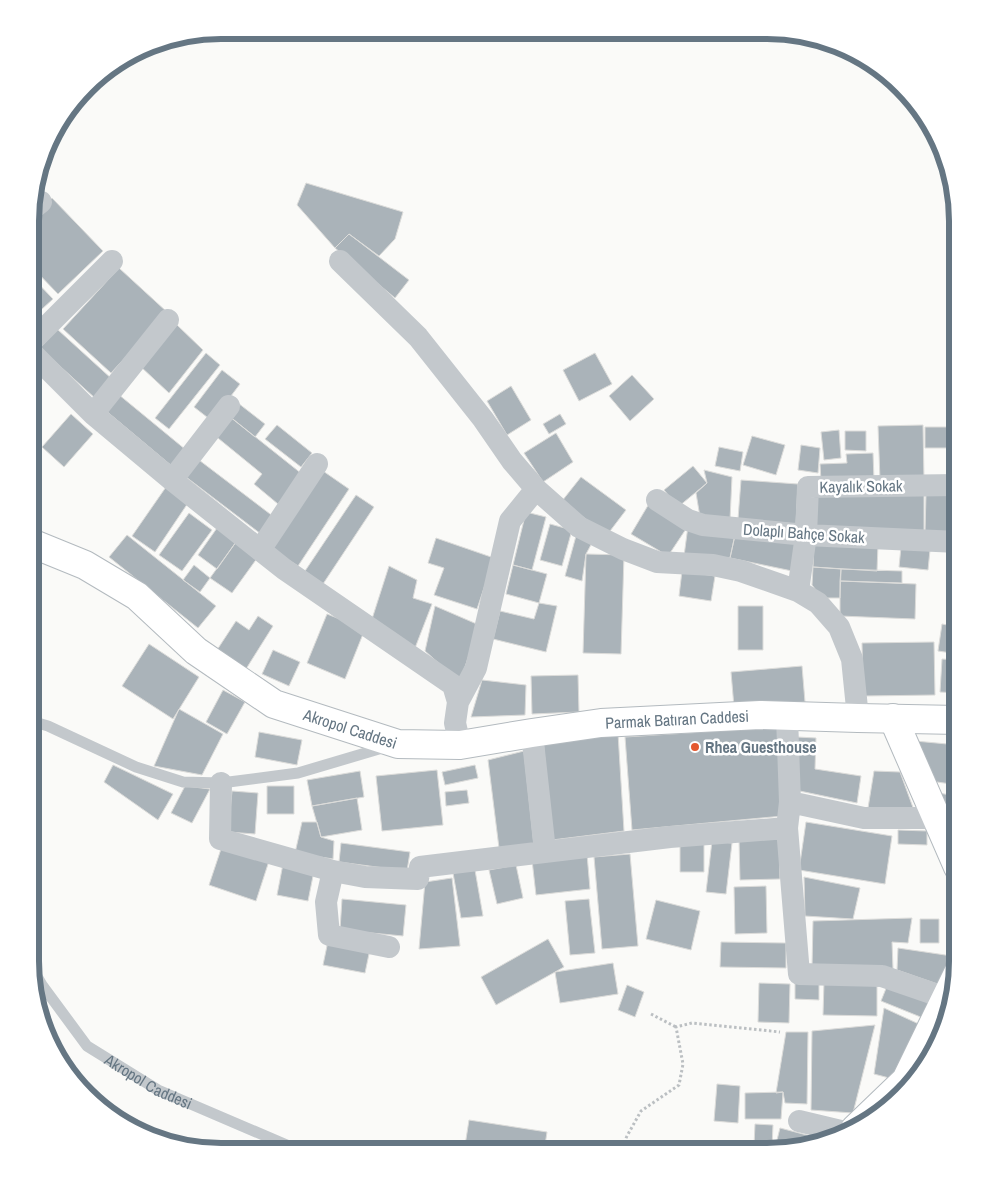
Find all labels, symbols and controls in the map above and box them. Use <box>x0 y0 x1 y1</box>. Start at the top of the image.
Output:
street label: Kayalık Sokak <box>819 474 903 498</box>
street label: Dolaplı Bahçe Sokak <box>742 518 866 548</box>
street label: Akropol Caddesi <box>300 703 400 754</box>
street label: Parmak Batıran Caddesi <box>605 705 749 734</box>
place label: Rhea Guesthouse <box>705 736 817 758</box>
marker: Rhea Guesthouse <box>689 741 701 753</box>
street label: Akropol Caddesi <box>100 1048 196 1114</box>

